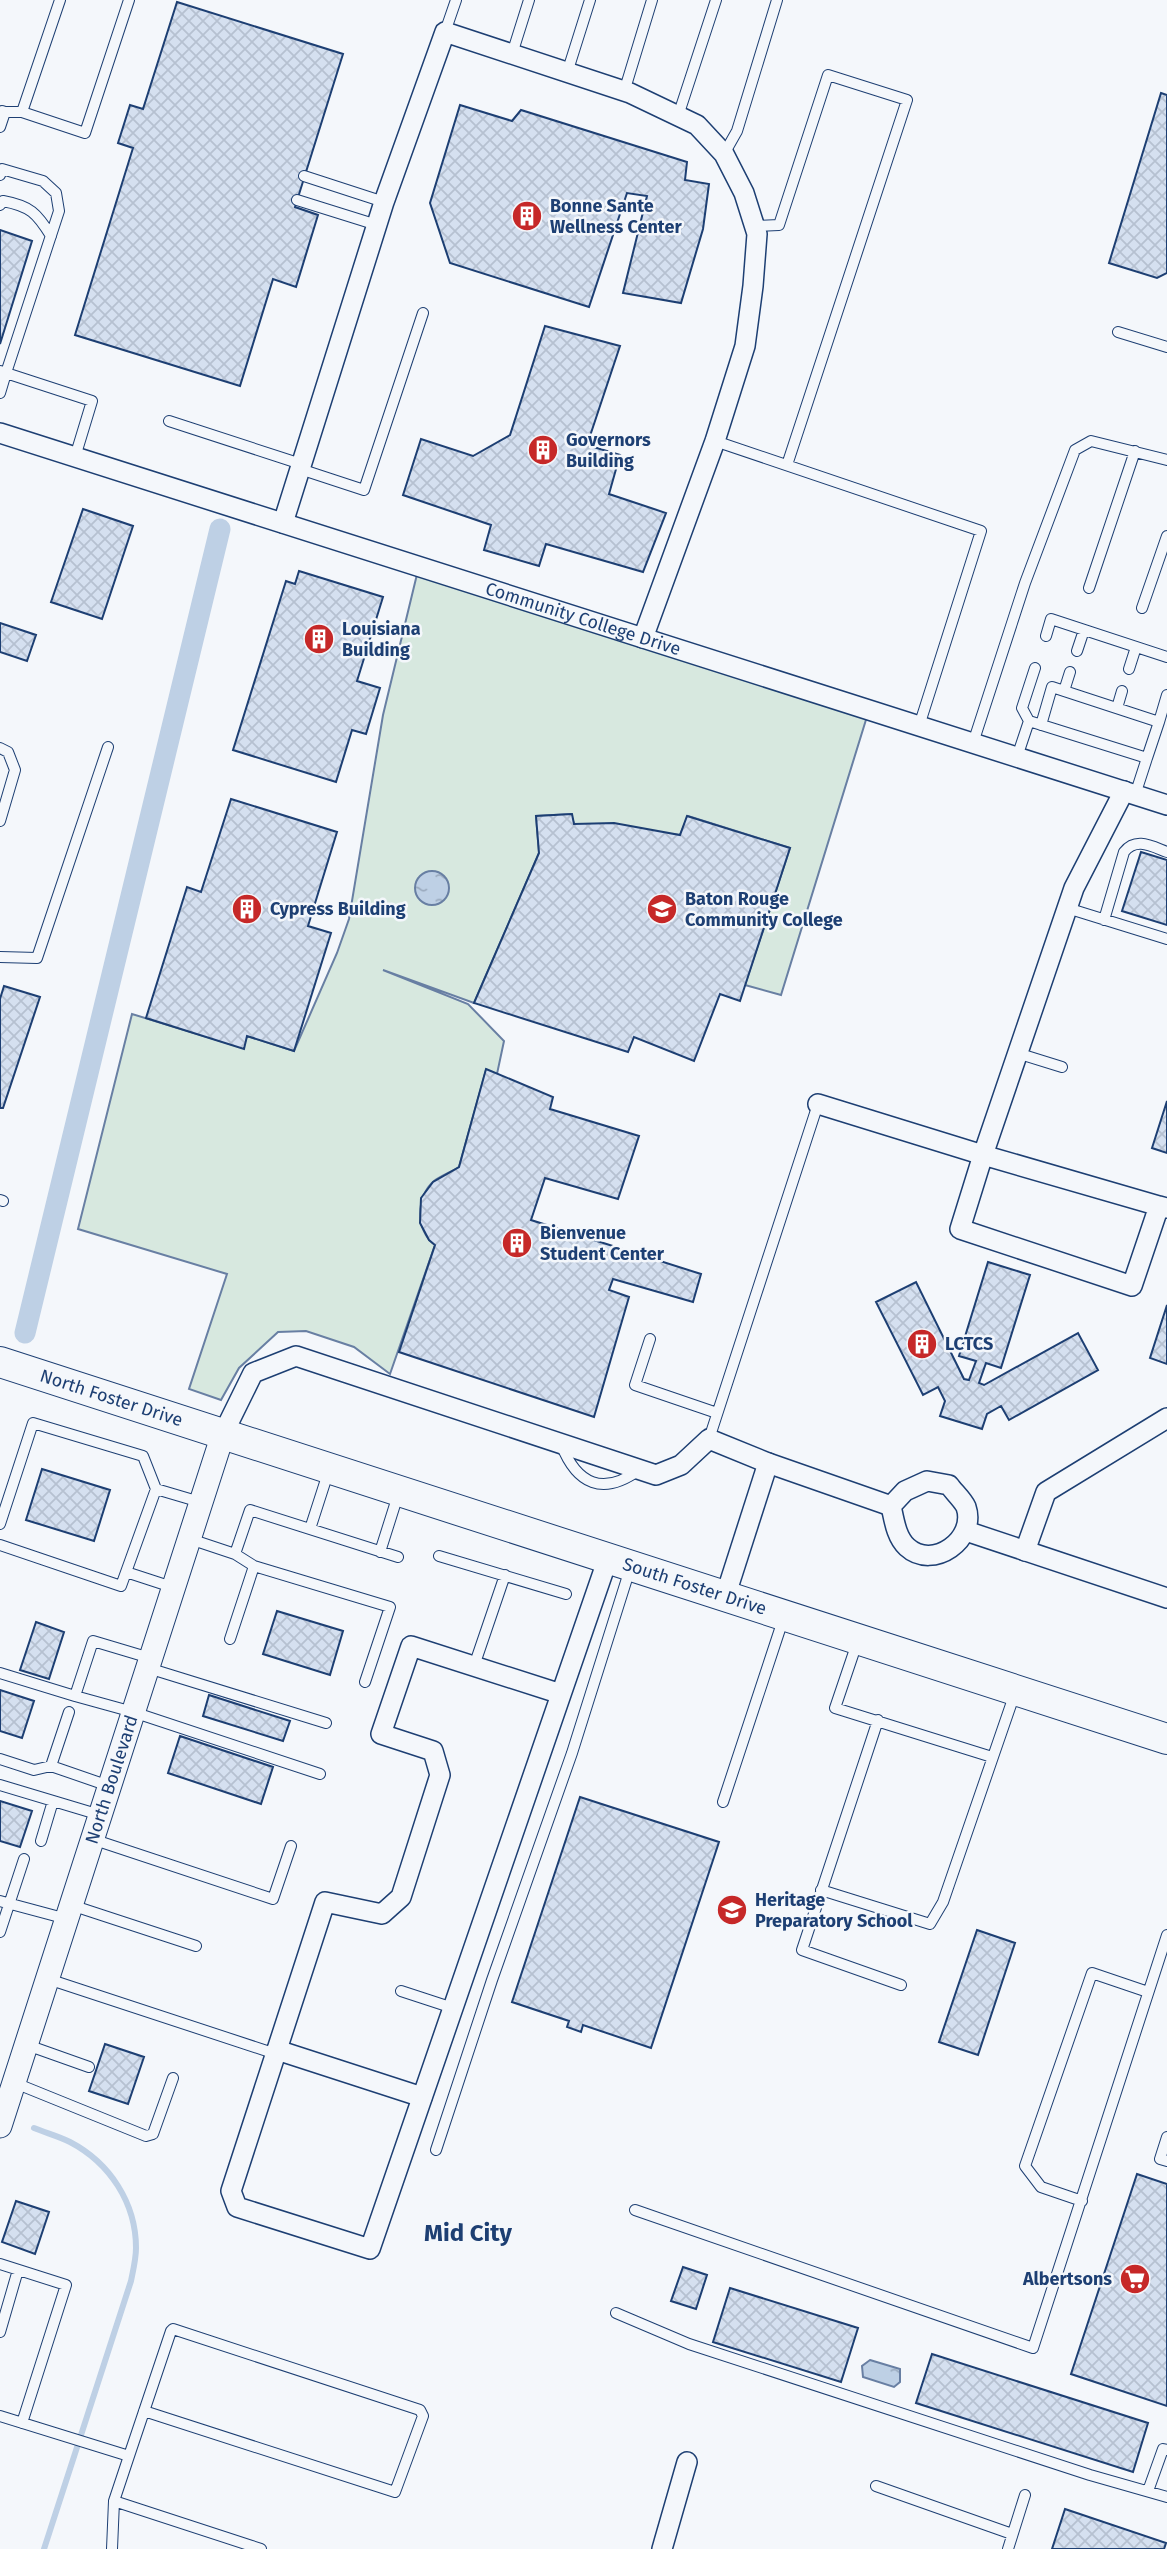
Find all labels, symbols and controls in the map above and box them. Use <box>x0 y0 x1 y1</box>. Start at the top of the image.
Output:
place label: Bonne Sante Wellness Center <box>550 195 682 238</box>
building icon: Bonne Sante Wellness Center <box>510 199 544 233</box>
place label: Governors Building <box>566 429 651 472</box>
building icon: Governors Building <box>526 433 560 467</box>
street label: Community College Drive <box>483 577 683 660</box>
place label: Louisiana Building <box>342 618 421 661</box>
building icon: Louisiana Building <box>302 622 336 656</box>
place label: Baton Rouge Community College <box>685 888 843 931</box>
building icon: Cypress Building <box>230 892 264 926</box>
school or university icon: Baton Rouge Community College <box>645 892 679 926</box>
place label: Cypress Building <box>270 898 406 920</box>
place label: Bienvenue Student Center <box>540 1222 665 1265</box>
building icon: Bienvenue Student Center <box>500 1226 534 1260</box>
building icon: LCTCS <box>905 1327 939 1361</box>
place label: LCTCS <box>945 1333 993 1355</box>
street label: North Foster Drive <box>37 1365 185 1431</box>
street label: South Foster Drive <box>620 1553 769 1620</box>
street label: North Boulevard <box>81 1712 143 1847</box>
place label: Heritage Preparatory School <box>755 1889 913 1932</box>
school or university icon: Heritage Preparatory School <box>715 1893 749 1927</box>
district label: Mid City <box>424 2219 512 2247</box>
supermarket icon: Albertsons <box>1118 2262 1152 2296</box>
place label: Albertsons <box>1022 2268 1112 2290</box>

